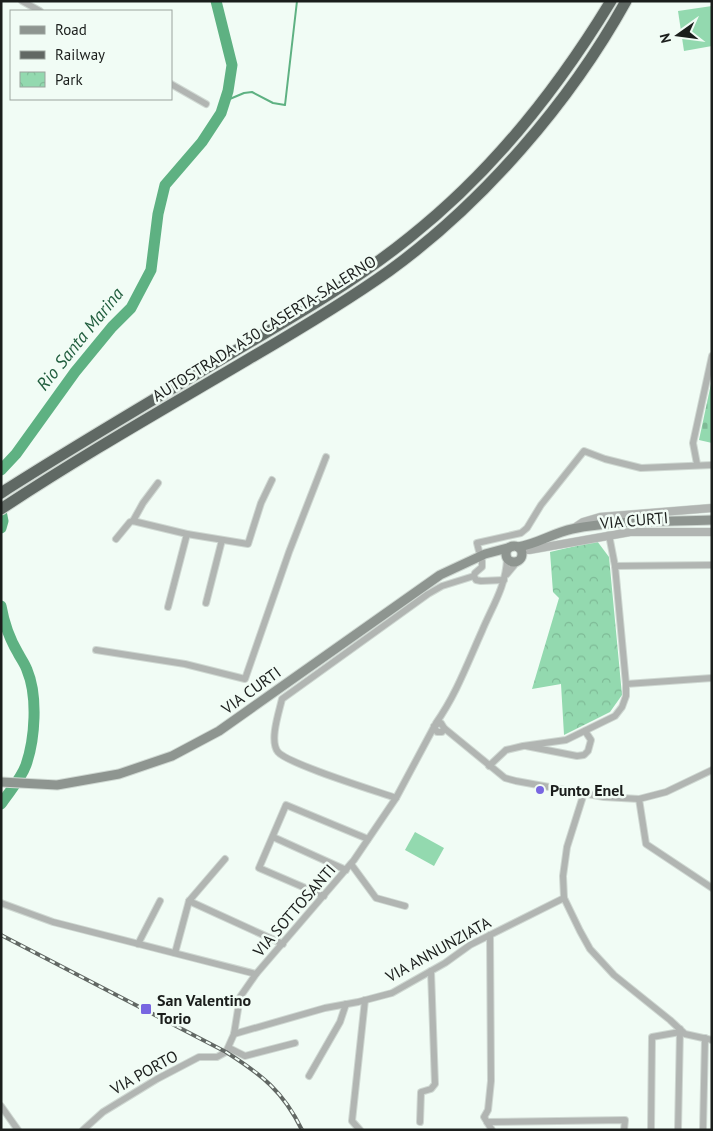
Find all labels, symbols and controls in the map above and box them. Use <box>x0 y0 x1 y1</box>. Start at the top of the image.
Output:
legend <box>10 10 172 100</box>
north arrow <box>653 10 703 60</box>
text: Road <box>55 20 87 39</box>
text: N <box>656 32 675 45</box>
text: Railway <box>55 45 105 64</box>
text: Park <box>55 70 83 89</box>
street label: AUTOSTRADA A30 CASERTA-SALERNO <box>148 251 380 405</box>
water label: Rio Santa Marina <box>31 282 128 395</box>
street label: VIA CURTI <box>598 507 669 533</box>
street label: VIA CURTI <box>217 662 285 719</box>
place label: Punto Enel <box>550 780 624 800</box>
marker: Punto Enel <box>534 784 546 796</box>
street label: VIA SOTTOSANTI <box>248 860 340 961</box>
street label: VIA ANNUNZIATA <box>381 912 495 987</box>
place label: San Valentino Torio <box>157 990 252 1028</box>
marker: San Valentino Torio <box>139 1002 153 1016</box>
street label: VIA PORTO <box>106 1045 181 1099</box>

